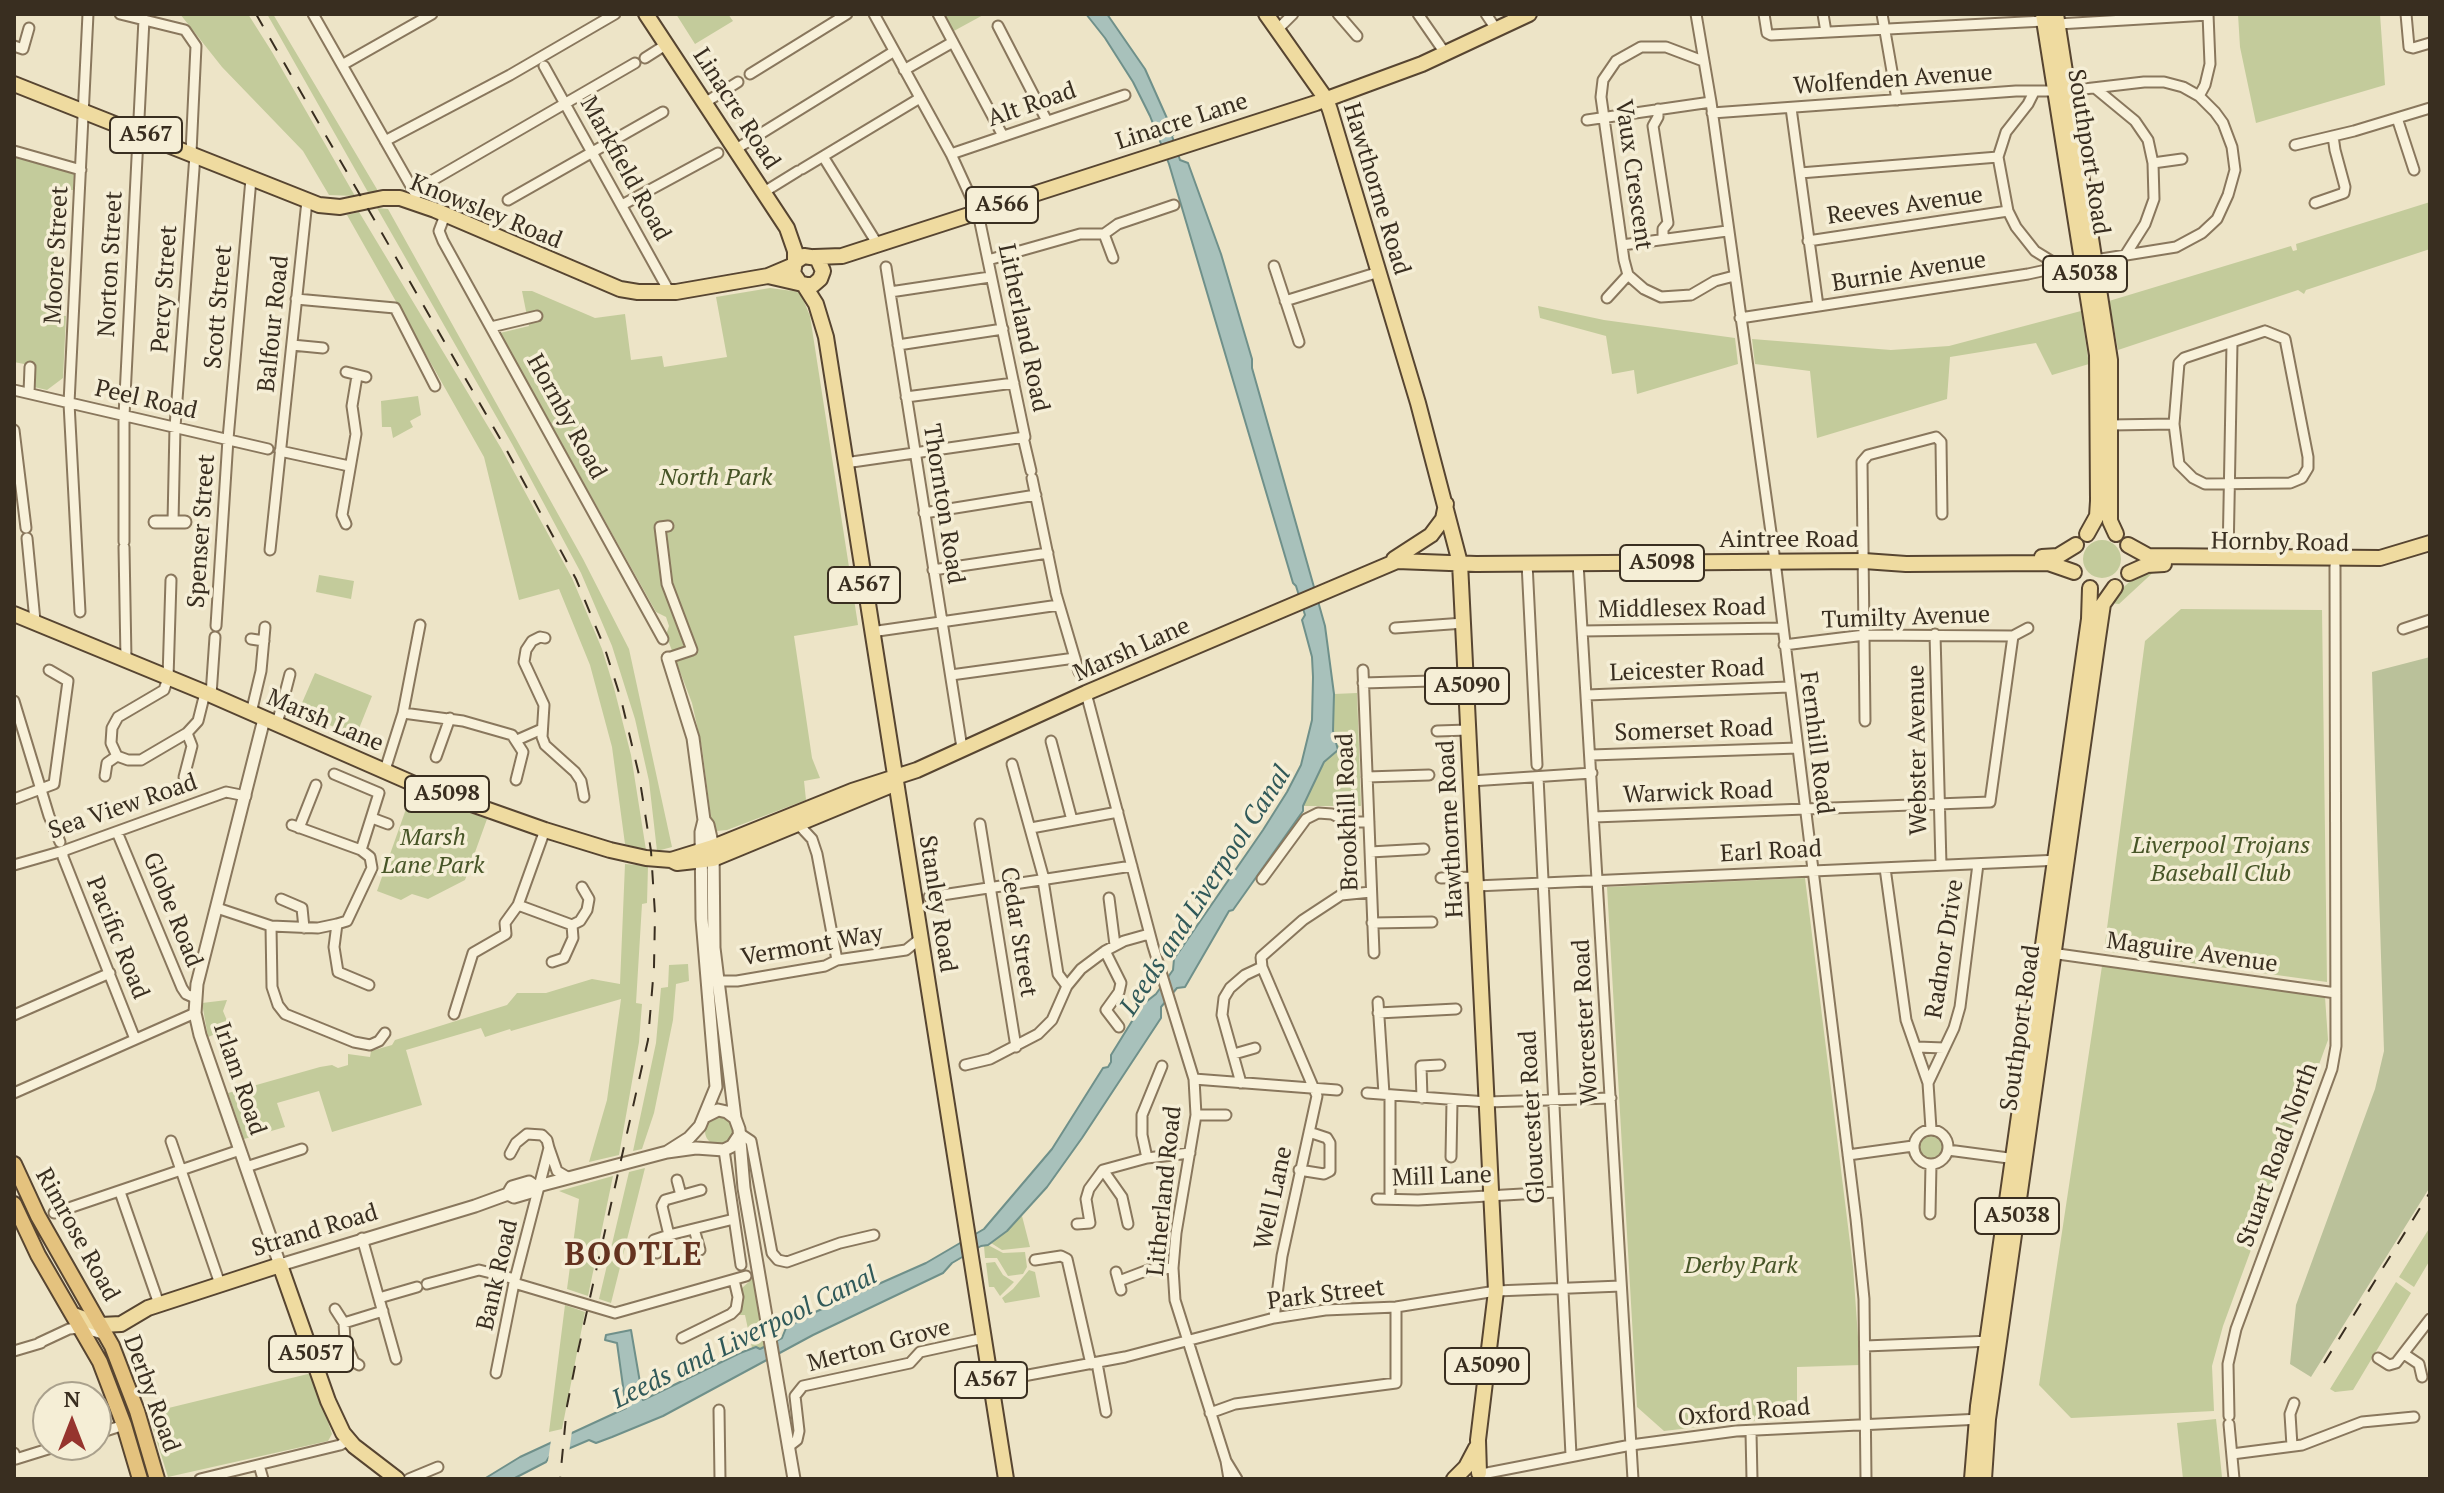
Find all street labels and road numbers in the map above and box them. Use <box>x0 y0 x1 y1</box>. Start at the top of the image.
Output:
street label: Linacre Road <box>686 43 786 175</box>
street label: Wolfenden Avenue <box>1792 59 1994 101</box>
street label: Southport Road <box>2061 67 2115 237</box>
street label: Alt Road <box>984 76 1080 134</box>
street label: Linacre Lane <box>1113 87 1251 157</box>
street label: Markfield Road <box>573 92 677 246</box>
street label: Vaux Crescent <box>1608 98 1658 252</box>
street label: Hawthorne Road <box>1336 100 1416 278</box>
road number: A567 <box>110 117 182 153</box>
street label: Knowsley Road <box>406 168 566 256</box>
street label: Reeves Avenue <box>1825 181 1985 231</box>
street label: Moore Street <box>39 185 75 325</box>
road number: A566 <box>966 187 1038 223</box>
street label: Norton Street <box>93 190 129 338</box>
street label: Percy Street <box>146 224 184 354</box>
street label: Litherland Road <box>991 241 1055 415</box>
street label: Scott Street <box>199 244 239 370</box>
street label: Burnie Avenue <box>1830 246 1988 298</box>
street label: Balfour Road <box>252 254 296 394</box>
road number: A5038 <box>2043 256 2127 292</box>
street label: Hornby Road <box>520 350 612 484</box>
street label: Peel Road <box>92 374 200 426</box>
street label: Thornton Road <box>916 422 970 586</box>
street label: Spenser Street <box>182 453 222 609</box>
street label: Aintree Road <box>1719 526 1859 554</box>
street label: Hornby Road <box>2211 527 2349 559</box>
road number: A5098 <box>1620 545 1704 581</box>
road number: A567 <box>828 567 900 603</box>
street label: Middlesex Road <box>1598 593 1766 625</box>
street label: Tumilty Avenue <box>1821 601 1991 635</box>
street label: Marsh Lane <box>1069 612 1195 688</box>
street label: Leicester Road <box>1609 654 1765 688</box>
street label: Webster Avenue <box>1902 664 1934 836</box>
road number: A5090 <box>1425 668 1509 704</box>
street label: Fernhill Road <box>1793 670 1839 816</box>
street label: Marsh Lane <box>262 684 388 758</box>
street label: Somerset Road <box>1614 714 1774 748</box>
street label: Brookhill Road <box>1331 733 1365 891</box>
street label: Hawthorne Road <box>1432 739 1470 919</box>
street label: Sea View Road <box>45 768 201 846</box>
road number: A5098 <box>405 776 489 812</box>
street label: Warwick Road <box>1622 776 1774 810</box>
street label: Stanley Road <box>912 833 962 975</box>
street label: Earl Road <box>1719 835 1823 869</box>
street label: Globe Road <box>136 848 208 972</box>
street label: Cedar Street <box>993 865 1043 999</box>
street label: Pacific Road <box>79 872 155 1004</box>
street label: Radnor Drive <box>1920 877 1970 1021</box>
street label: Vermont Way <box>739 919 885 973</box>
street label: Maguire Avenue <box>2105 927 2279 979</box>
street label: Worcester Road <box>1567 938 1605 1106</box>
street label: Southport Road <box>1995 943 2047 1113</box>
street label: Irlam Road <box>206 1019 272 1139</box>
street label: Gloucester Road <box>1514 1030 1552 1204</box>
street label: Stuart Road North <box>2231 1059 2325 1251</box>
street label: Litherland Road <box>1142 1104 1188 1278</box>
street label: Well Lane <box>1249 1144 1299 1252</box>
street label: Mill Lane <box>1392 1161 1492 1193</box>
street label: Rimrose Road <box>29 1163 125 1307</box>
street label: Strand Road <box>249 1198 381 1264</box>
road number: A5038 <box>1975 1198 2059 1234</box>
street label: Bank Road <box>471 1217 525 1333</box>
street label: Park Street <box>1266 1274 1386 1316</box>
street label: Merton Grove <box>804 1313 954 1379</box>
street label: Derby Road <box>117 1332 185 1456</box>
road number: A5057 <box>269 1336 353 1372</box>
road number: A5090 <box>1445 1348 1529 1384</box>
road number: A567 <box>955 1362 1027 1398</box>
street label: Oxford Road <box>1677 1393 1811 1433</box>

